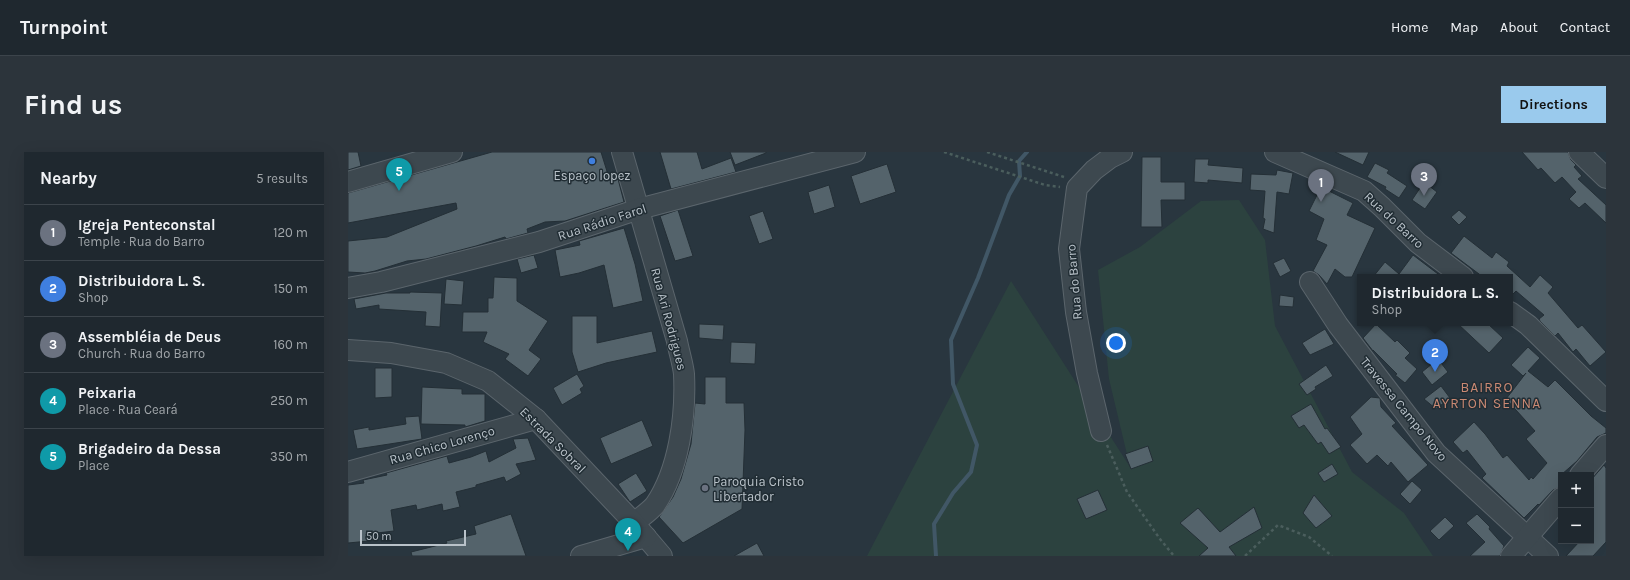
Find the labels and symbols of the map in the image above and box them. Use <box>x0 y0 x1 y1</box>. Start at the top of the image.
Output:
marker: Espaço lopez <box>587 156 597 166</box>
pin: 5 <box>386 158 412 191</box>
pin: 3 <box>1411 163 1437 196</box>
place label: Espaço lopez <box>554 168 630 183</box>
pin: 1 <box>1308 169 1334 202</box>
street label: Rua do Barro <box>1361 189 1427 251</box>
street label: Rua Rádio Farol <box>556 201 648 243</box>
street label: Rua do Barro <box>1063 244 1085 320</box>
street label: Rua Ari Rodrigues <box>648 266 690 372</box>
your location <box>1106 333 1126 353</box>
pin: 2 <box>1422 339 1448 372</box>
street label: Travessa Campo Novo <box>1358 354 1450 464</box>
district label: BAIRRO AYRTON SENNA <box>1433 379 1541 412</box>
street label: Estrada Sobral <box>517 404 589 476</box>
street label: Rua Chico Lorenço <box>388 423 496 467</box>
place label: Paroquia Cristo Libertador <box>713 474 804 504</box>
marker: Paroquia Cristo Libertador <box>700 483 710 493</box>
pin: 4 <box>615 518 641 551</box>
scale bar <box>360 528 466 547</box>

